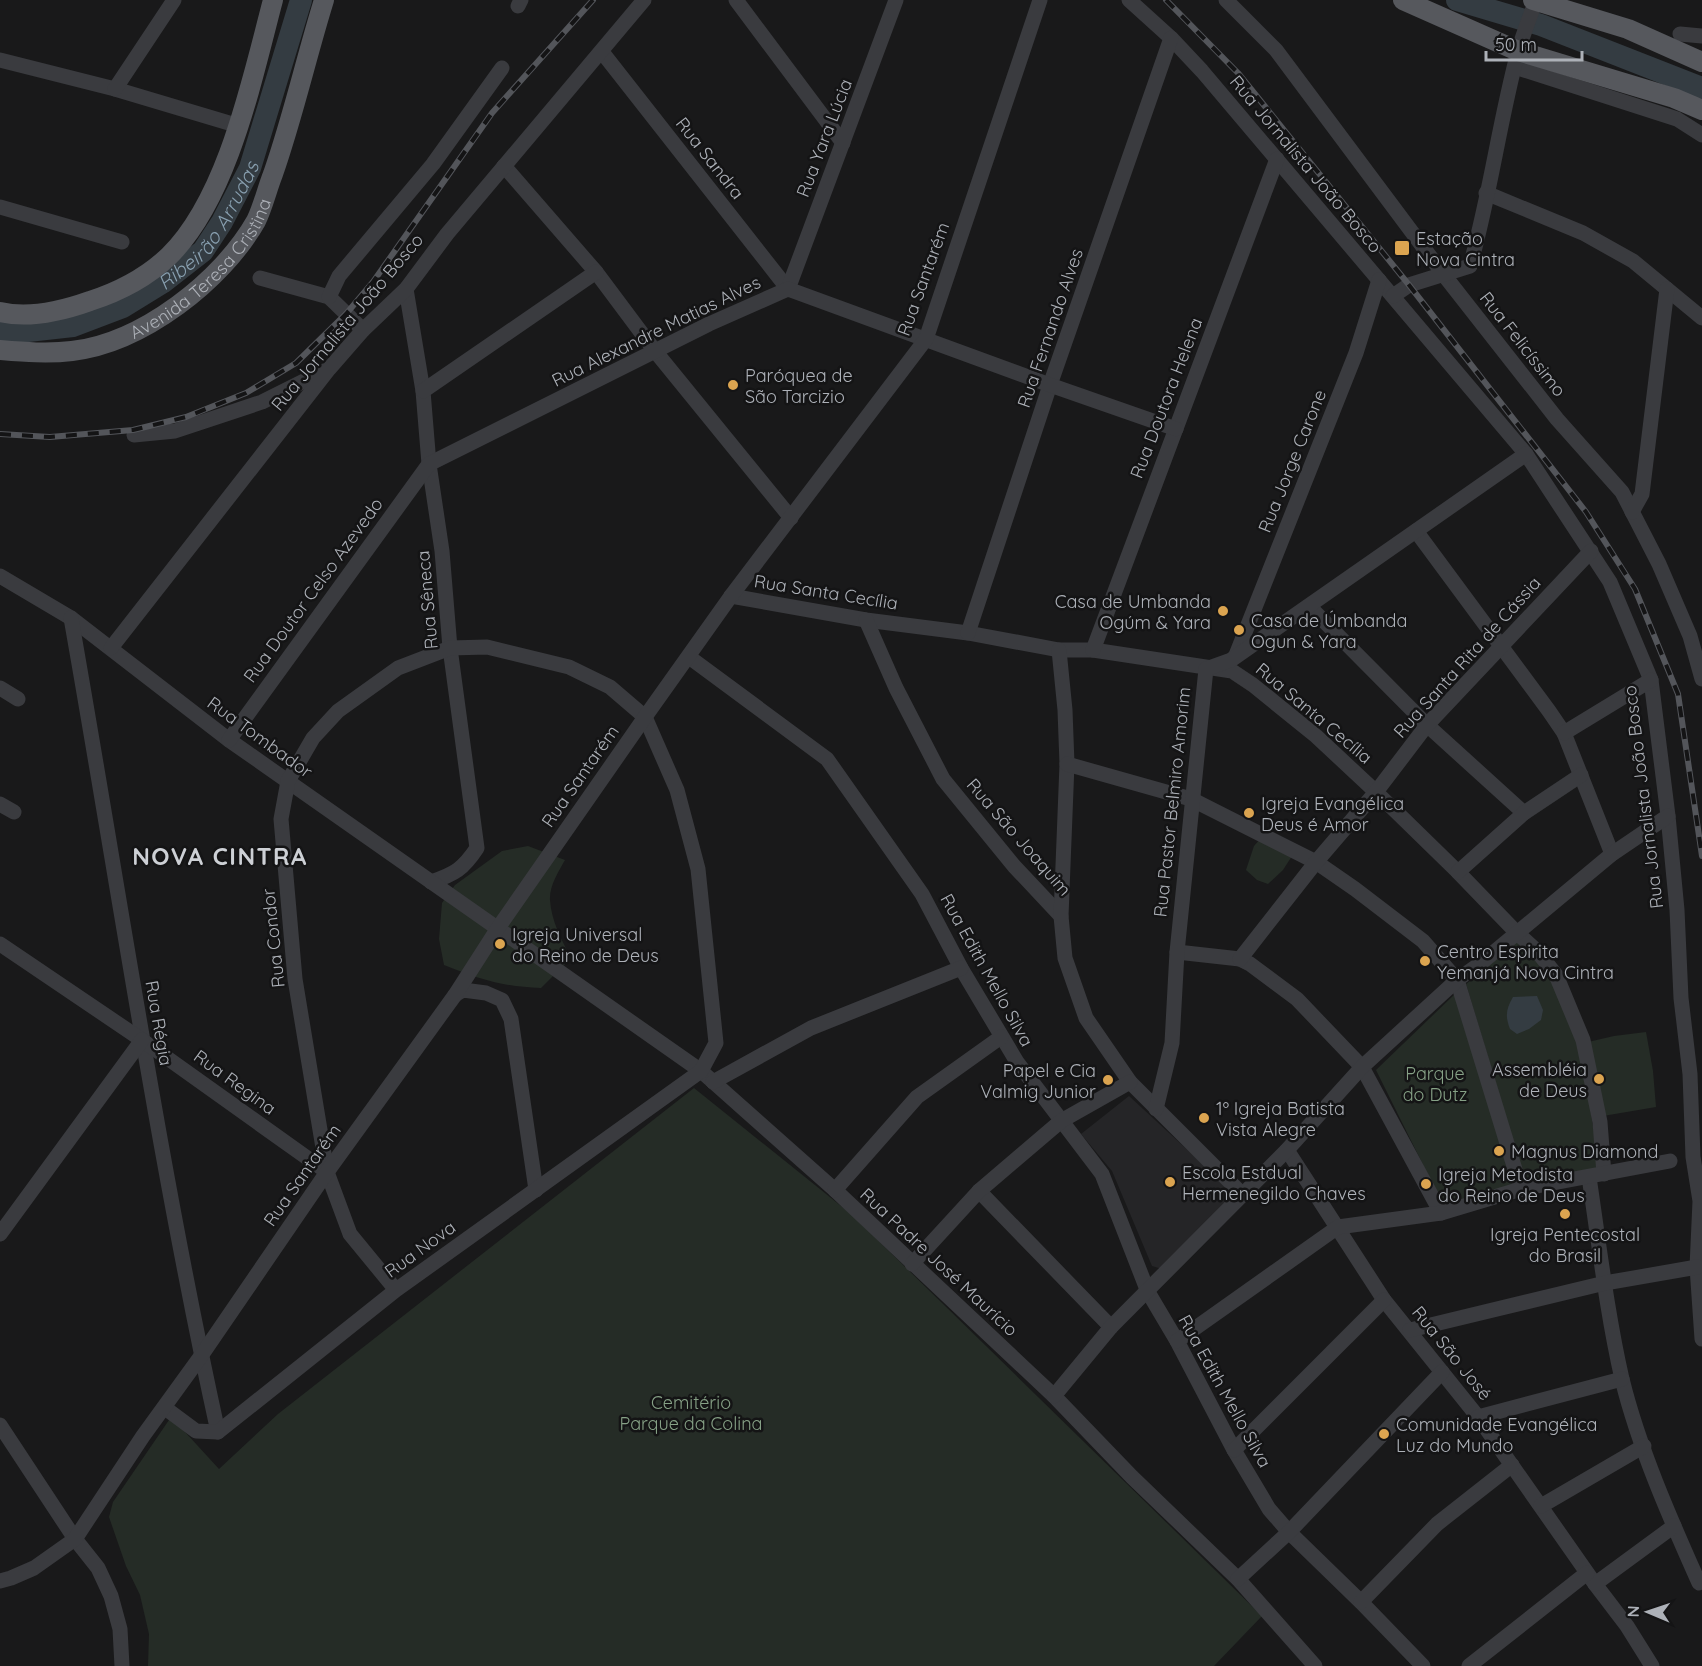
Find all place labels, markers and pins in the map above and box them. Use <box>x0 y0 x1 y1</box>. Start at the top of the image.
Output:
place label: Estação Nova Cintra <box>1416 227 1515 271</box>
marker: Estação Nova Cintra <box>1393 239 1411 257</box>
place label: Paróquea de São Tarcizio <box>745 364 853 408</box>
marker: Paróquea de São Tarcizio <box>726 378 740 392</box>
place label: Casa de Umbanda Ogúm & Yara <box>1055 590 1211 634</box>
marker: Casa de Umbanda Ogúm & Yara <box>1216 604 1230 618</box>
place label: Casa de Úmbanda Ogun & Yara <box>1251 609 1407 653</box>
marker: Casa de Úmbanda Ogun & Yara <box>1232 623 1246 637</box>
place label: Igreja Evangélica Deus é Amor <box>1261 792 1404 836</box>
marker: Igreja Evangélica Deus é Amor <box>1242 806 1256 820</box>
place label: Igreja Universal do Reino de Deus <box>512 923 659 967</box>
marker: Igreja Universal do Reino de Deus <box>493 937 507 951</box>
place label: Centro Espirita Yemanjá Nova Cintra <box>1437 940 1614 984</box>
marker: Centro Espirita Yemanjá Nova Cintra <box>1418 954 1432 968</box>
place label: Assembléia de Deus <box>1492 1058 1587 1102</box>
place label: Papel e Cia Valmig Junior <box>980 1059 1096 1103</box>
marker: Assembléia de Deus <box>1592 1072 1606 1086</box>
marker: Papel e Cia Valmig Junior <box>1101 1073 1115 1087</box>
place label: 1º Igreja Batista Vista Alegre <box>1216 1097 1345 1141</box>
marker: 1º Igreja Batista Vista Alegre <box>1197 1111 1211 1125</box>
place label: Magnus Diamond <box>1511 1140 1658 1163</box>
marker: Magnus Diamond <box>1492 1144 1506 1158</box>
place label: Escola Estdual Hermenegildo Chaves <box>1182 1161 1366 1205</box>
place label: Igreja Metodista do Reino de Deus <box>1438 1163 1585 1207</box>
marker: Escola Estdual Hermenegildo Chaves <box>1163 1175 1177 1189</box>
marker: Igreja Metodista do Reino de Deus <box>1419 1177 1433 1191</box>
marker: Igreja Pentecostal do Brasil <box>1558 1207 1572 1221</box>
place label: Igreja Pentecostal do Brasil <box>1490 1223 1640 1267</box>
place label: Comunidade Evangélica Luz do Mundo <box>1396 1413 1597 1457</box>
marker: Comunidade Evangélica Luz do Mundo <box>1377 1427 1391 1441</box>

